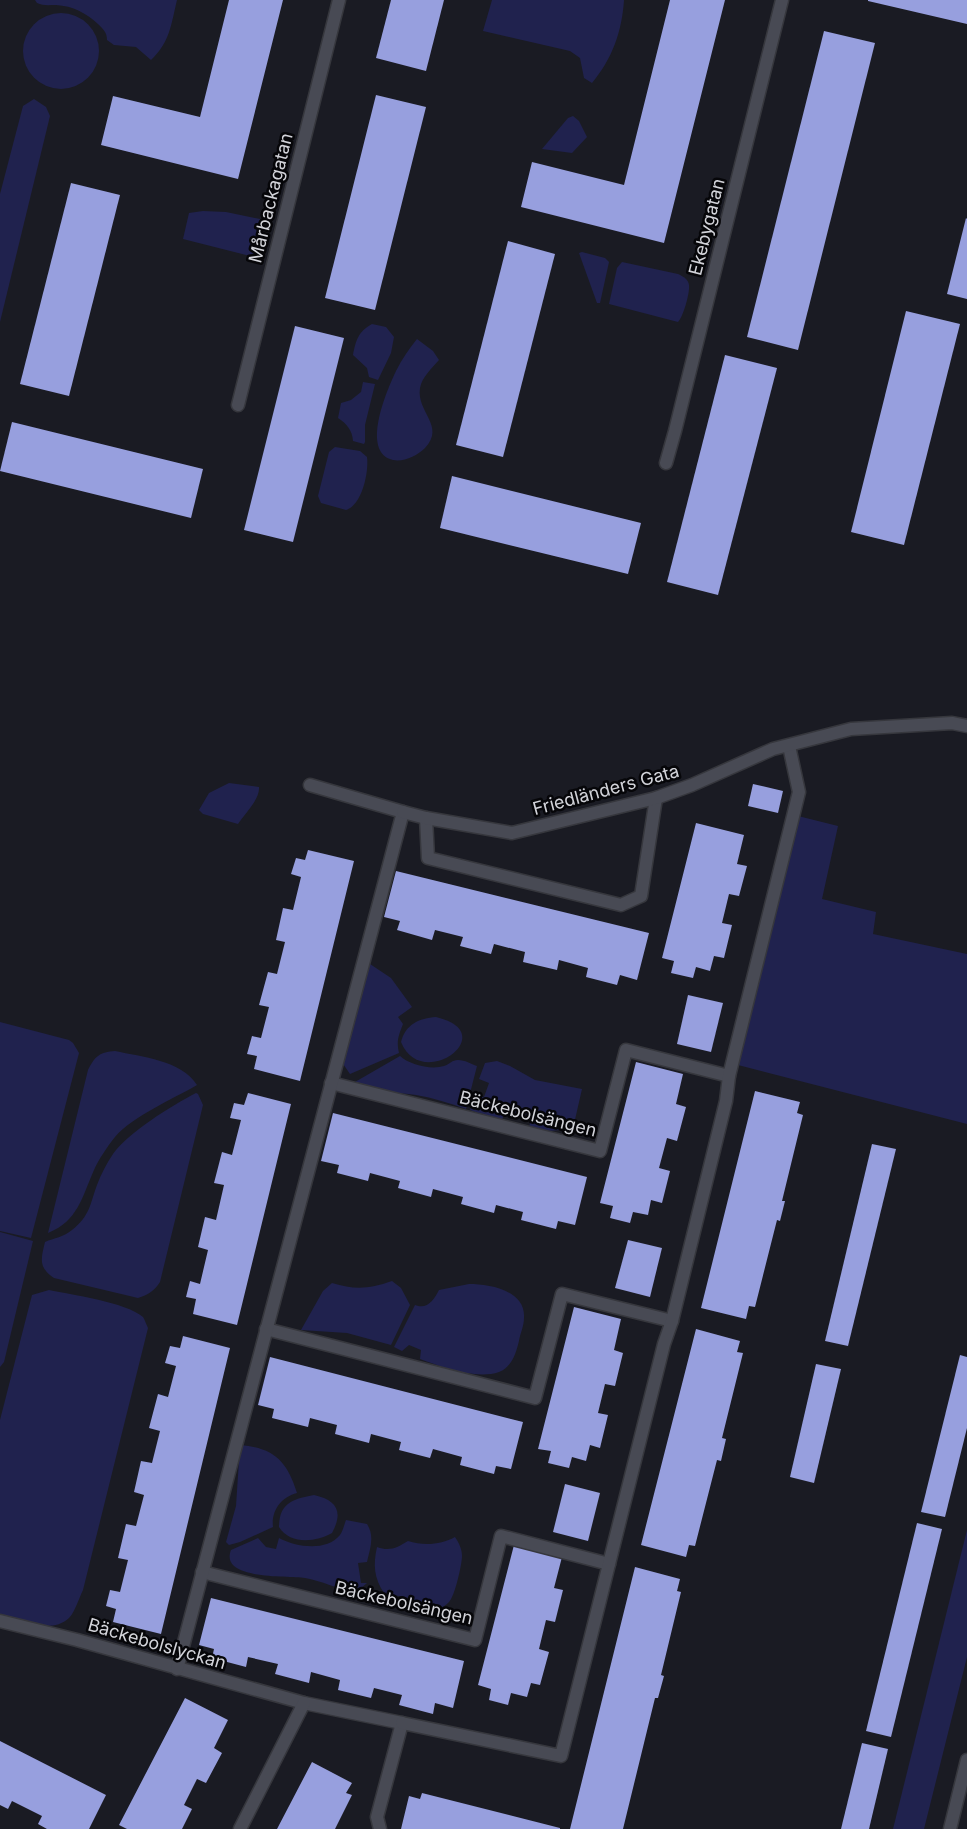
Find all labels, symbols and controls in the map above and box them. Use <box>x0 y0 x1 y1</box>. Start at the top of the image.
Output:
street label: Mårbackagatan <box>244 131 297 265</box>
street label: Ekebygatan <box>684 176 729 277</box>
street label: Friedländers Gata <box>530 760 681 819</box>
street label: Bäckebolsängen <box>457 1086 599 1141</box>
street label: Bäckebolsängen <box>333 1576 475 1629</box>
street label: Bäckebolslyckan <box>86 1614 229 1673</box>

